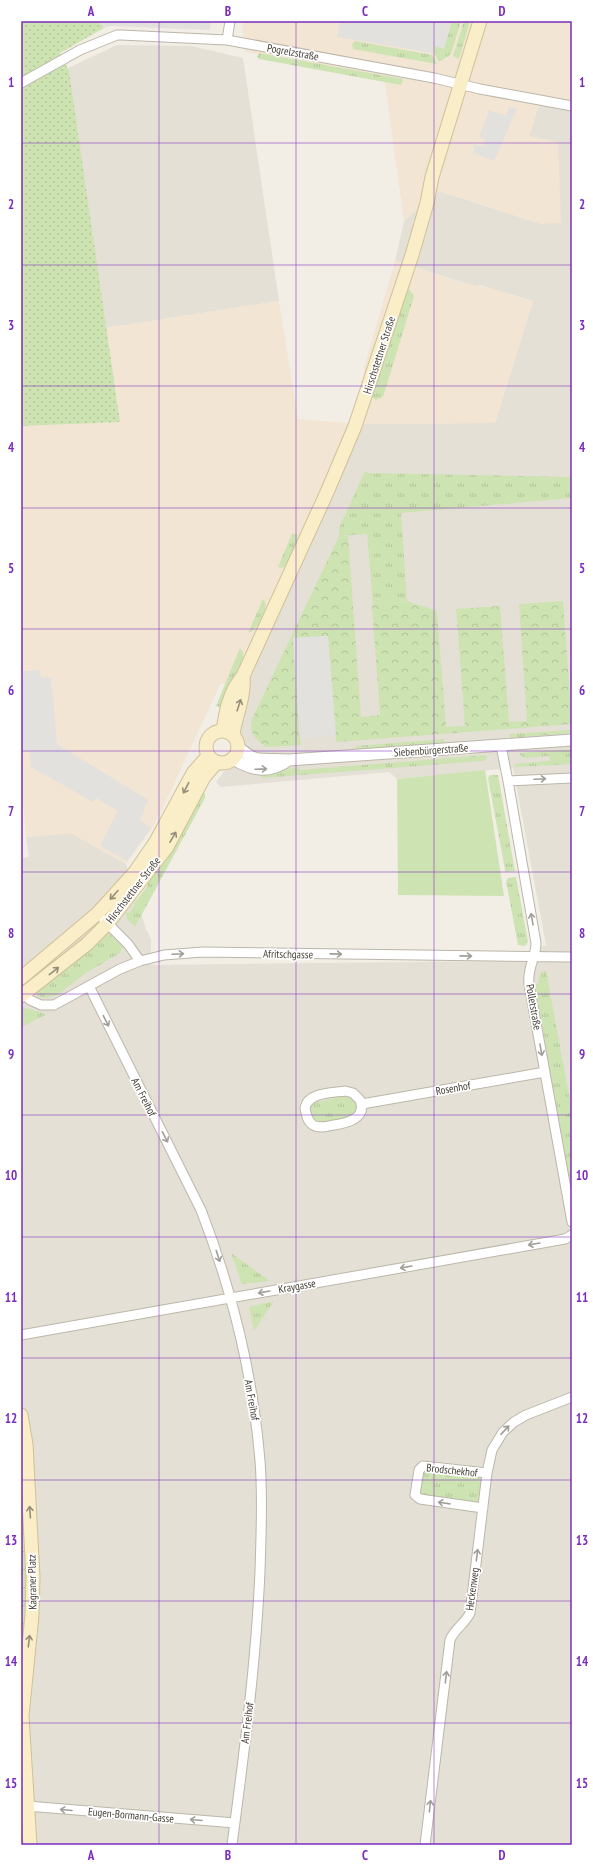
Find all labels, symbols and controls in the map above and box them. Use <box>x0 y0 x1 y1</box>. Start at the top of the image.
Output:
text: A <box>87 3 95 20</box>
text: B <box>225 3 231 20</box>
text: C <box>362 3 368 20</box>
text: D <box>499 3 506 20</box>
street label: Pogrelzstraße <box>266 41 320 64</box>
text: 1 <box>8 74 14 91</box>
text: 1 <box>579 74 585 91</box>
text: 2 <box>8 196 14 213</box>
text: 2 <box>579 196 585 213</box>
street label: Hirschstettner Straße <box>360 314 398 396</box>
text: 3 <box>8 317 14 334</box>
text: 3 <box>579 317 585 334</box>
text: 4 <box>8 439 15 456</box>
text: 4 <box>579 439 586 456</box>
text: 5 <box>8 560 14 577</box>
text: 5 <box>579 560 585 577</box>
text: 6 <box>8 682 14 699</box>
text: 6 <box>579 682 585 699</box>
one-way arrow <box>236 699 243 712</box>
street label: Siebenbürgerstraße <box>393 740 469 760</box>
one-way arrow <box>254 765 267 772</box>
one-way arrow <box>533 776 546 783</box>
one-way arrow <box>181 781 189 793</box>
text: 7 <box>8 803 14 820</box>
text: 7 <box>579 803 585 820</box>
one-way arrow <box>169 831 177 843</box>
street label: Hirschstettner Straße <box>103 853 164 926</box>
one-way arrow <box>109 890 118 900</box>
one-way arrow <box>527 913 535 926</box>
text: 8 <box>8 925 14 942</box>
text: 8 <box>579 925 585 942</box>
street label: Afritschgasse <box>263 947 314 961</box>
one-way arrow <box>171 950 184 957</box>
one-way arrow <box>329 950 342 958</box>
one-way arrow <box>459 952 472 960</box>
one-way arrow <box>49 967 60 975</box>
street label: Polletstraße <box>523 983 545 1031</box>
one-way arrow <box>103 1015 110 1027</box>
one-way arrow <box>537 1043 545 1056</box>
text: 9 <box>8 1046 14 1063</box>
text: 9 <box>579 1046 585 1063</box>
street label: Am Freihof <box>128 1075 160 1120</box>
street label: Rosenhof <box>435 1078 473 1098</box>
one-way arrow <box>162 1131 169 1143</box>
text: 10 <box>5 1167 17 1184</box>
text: 10 <box>576 1167 588 1184</box>
one-way arrow <box>528 1241 541 1249</box>
one-way arrow <box>215 1249 222 1262</box>
one-way arrow <box>400 1263 413 1271</box>
street label: Kraygasse <box>277 1276 317 1296</box>
one-way arrow <box>258 1288 271 1296</box>
text: 11 <box>5 1289 17 1306</box>
text: 11 <box>576 1289 588 1306</box>
street label: Am Freihof <box>242 1378 263 1423</box>
text: 12 <box>5 1410 17 1427</box>
text: 12 <box>576 1410 588 1427</box>
one-way arrow <box>501 1425 510 1435</box>
street label: Brodschekhof <box>426 1460 479 1480</box>
one-way arrow <box>438 1499 451 1506</box>
one-way arrow <box>26 1506 33 1519</box>
text: 13 <box>5 1532 17 1549</box>
text: 13 <box>576 1532 588 1549</box>
one-way arrow <box>473 1549 481 1562</box>
street label: Kagraner Platz <box>25 1554 39 1610</box>
street label: Heckenweg <box>462 1566 482 1611</box>
one-way arrow <box>25 1635 33 1648</box>
text: 14 <box>5 1653 18 1670</box>
text: 14 <box>576 1653 589 1670</box>
one-way arrow <box>442 1671 450 1684</box>
street label: Am Freihof <box>238 1700 257 1744</box>
text: 15 <box>5 1775 17 1792</box>
text: 15 <box>576 1775 588 1792</box>
one-way arrow <box>426 1800 434 1813</box>
street label: Eugen-Bormann-Gasse <box>88 1804 175 1826</box>
one-way arrow <box>60 1806 73 1813</box>
one-way arrow <box>190 1816 203 1824</box>
text: A <box>87 1847 95 1864</box>
text: B <box>225 1847 231 1864</box>
text: C <box>362 1847 368 1864</box>
text: D <box>499 1847 506 1864</box>

